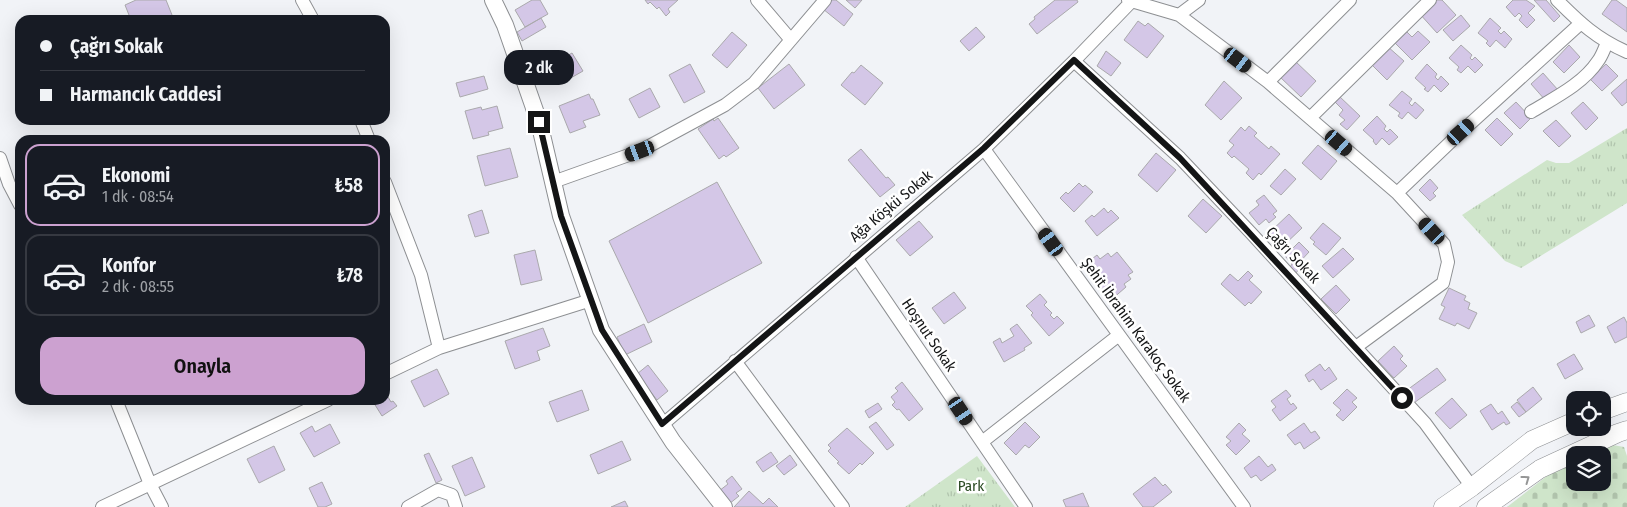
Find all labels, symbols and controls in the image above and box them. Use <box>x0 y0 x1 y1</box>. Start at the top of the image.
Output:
text: Çağrı Sokak <box>70 35 163 58</box>
car <box>1221 45 1254 75</box>
callout: 2 dk <box>504 49 574 84</box>
text: 2 dk <box>525 58 553 77</box>
text: Harmancık Caddesi <box>70 83 221 106</box>
route end <box>528 111 550 133</box>
car <box>1444 116 1477 148</box>
car <box>1322 127 1355 159</box>
car <box>623 139 656 163</box>
icon: car <box>42 163 87 208</box>
text: Ekonomi <box>102 164 170 187</box>
street label: Ağa Köşkü Sokak <box>846 166 936 246</box>
text: ₺58 <box>334 174 363 197</box>
text: 1 dk · 08:54 <box>102 187 174 206</box>
car <box>1416 215 1447 247</box>
street label: Çağrı Sokak <box>1262 223 1324 287</box>
car <box>1036 225 1065 259</box>
icon: car <box>42 253 87 298</box>
text: Konfor <box>102 254 156 277</box>
street label: Şehit İbrahim Karakoç Sokak <box>1078 254 1194 406</box>
text: ₺78 <box>337 264 363 287</box>
text: 2 dk · 08:55 <box>102 277 174 296</box>
street label: Hoşnut Sokak <box>898 295 960 375</box>
button: Onayla <box>40 337 365 395</box>
route start <box>1391 387 1413 409</box>
map controls <box>1566 391 1611 491</box>
button: locate <box>1566 391 1611 436</box>
car <box>946 394 975 428</box>
button: layers <box>1566 446 1611 491</box>
one-way arrow <box>1520 476 1530 485</box>
park label: Park <box>958 477 984 495</box>

